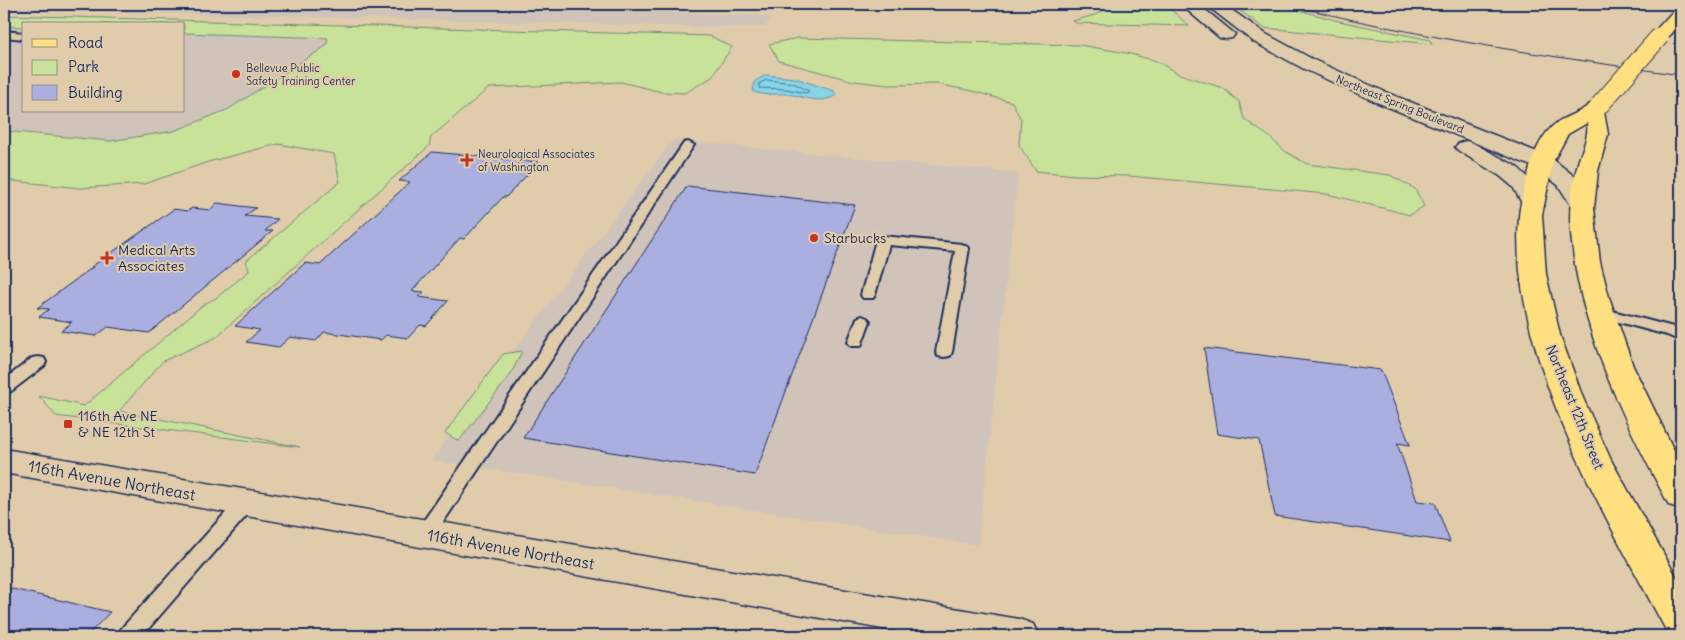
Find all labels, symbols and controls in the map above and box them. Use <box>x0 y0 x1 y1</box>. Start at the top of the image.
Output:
legend <box>22 22 185 112</box>
text: Road <box>68 33 103 52</box>
text: Park <box>68 57 99 76</box>
place label: Bellevue Public Safety Training Center <box>246 61 356 88</box>
marker: Bellevue Public Safety Training Center <box>230 68 242 80</box>
street label: Northeast Spring Boulevard <box>1334 72 1467 136</box>
text: Building <box>68 83 123 102</box>
place label: Neurological Associates of Washington <box>478 147 595 174</box>
marker: Neurological Associates of Washington <box>460 153 474 167</box>
place label: Starbucks <box>824 229 886 247</box>
marker: Starbucks <box>808 232 820 244</box>
place label: Medical Arts Associates <box>118 241 195 275</box>
marker: Medical Arts Associates <box>100 251 114 265</box>
street label: Northeast 12th Street <box>1542 342 1608 472</box>
place label: 116th Ave NE & NE 12th St <box>78 407 158 441</box>
marker: 116th Ave NE & NE 12th St <box>62 418 74 430</box>
street label: 116th Avenue Northeast <box>27 455 198 505</box>
street label: 116th Avenue Northeast <box>426 524 597 574</box>

